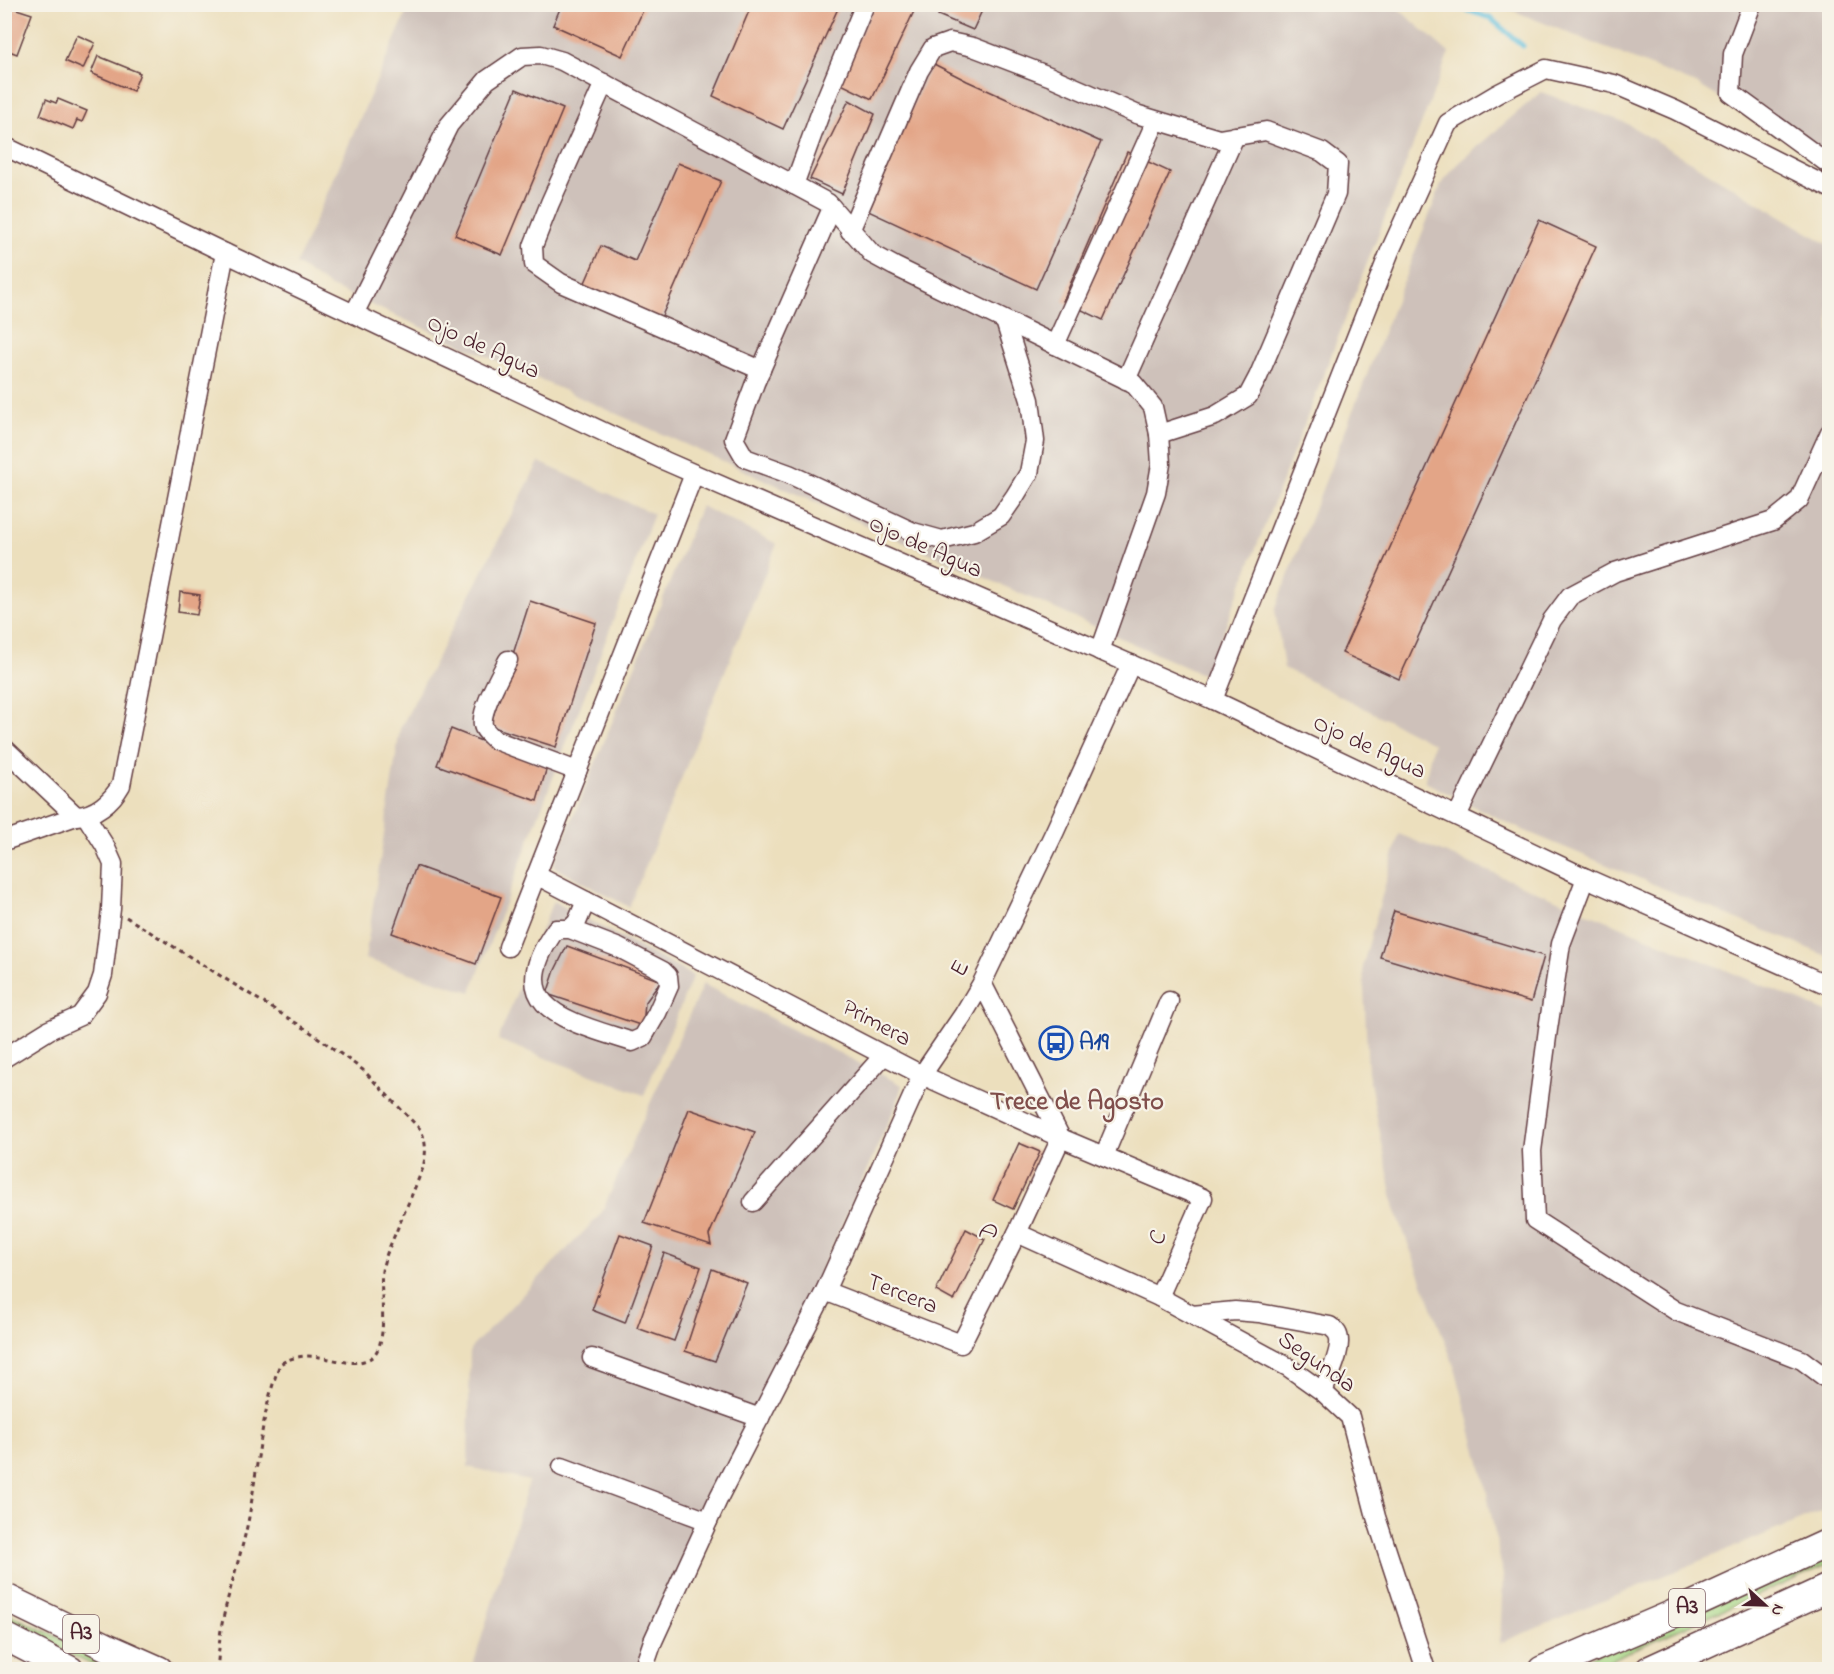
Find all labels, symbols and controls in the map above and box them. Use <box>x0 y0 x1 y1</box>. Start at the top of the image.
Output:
street label: Ojo de Agua <box>421 306 545 390</box>
street label: Ojo de Agua <box>862 507 988 589</box>
street label: Ojo de Agua <box>1307 706 1431 790</box>
street label: E <box>942 954 980 984</box>
street label: Primera <box>835 991 917 1057</box>
bus stop icon: A19 <box>1038 1025 1074 1061</box>
place label: A19 <box>1079 1026 1109 1061</box>
district label: Trece de Agosto <box>990 1084 1164 1123</box>
street label: D <box>971 1216 1011 1248</box>
street label: C <box>1140 1225 1178 1251</box>
street label: Tercera <box>861 1265 943 1325</box>
street label: Segunda <box>1270 1323 1362 1403</box>
north arrow <box>1735 1575 1795 1635</box>
road number: A3 <box>1669 1589 1705 1627</box>
text: N <box>1764 1600 1790 1620</box>
road number: A3 <box>63 1615 99 1653</box>

